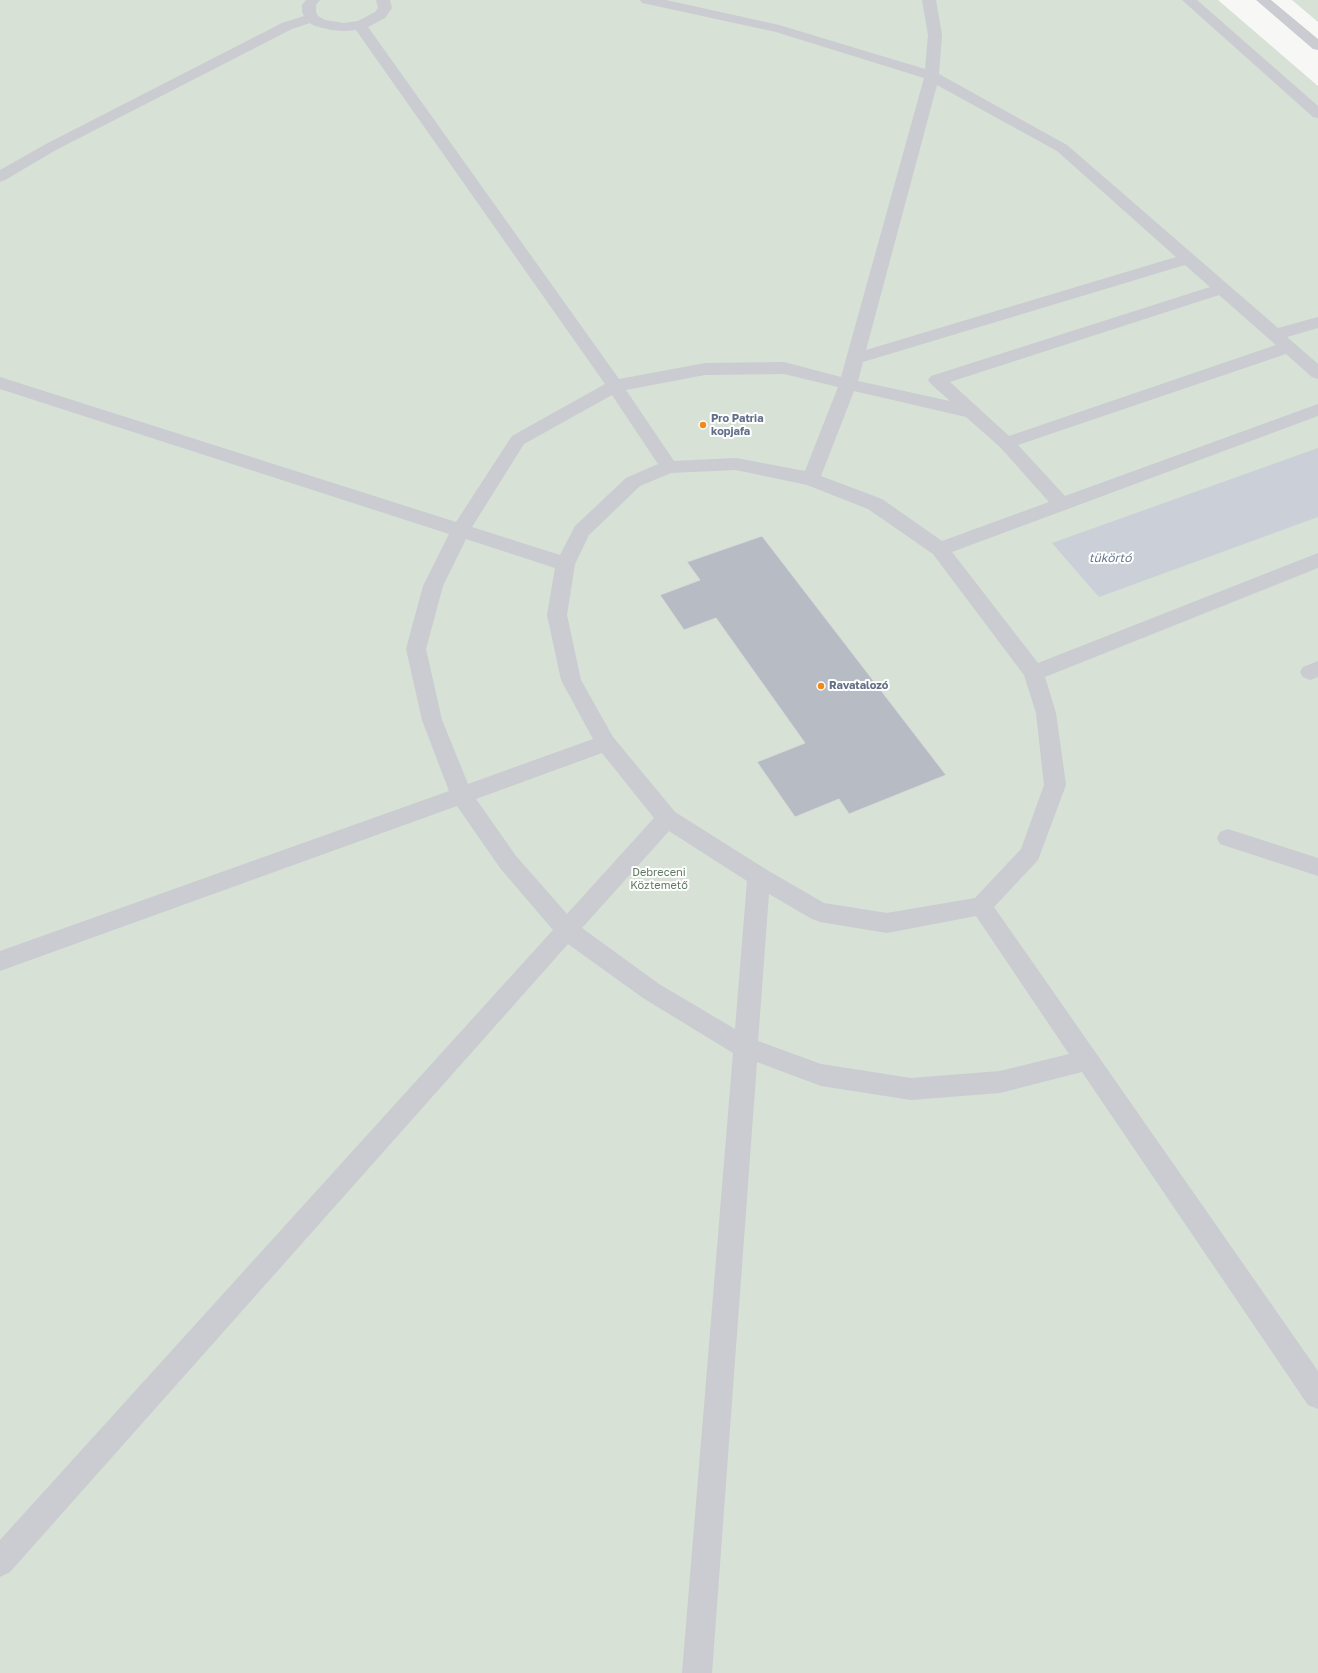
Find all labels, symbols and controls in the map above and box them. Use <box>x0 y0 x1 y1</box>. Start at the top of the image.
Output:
place label: Pro Patria kopjafa <box>711 412 764 438</box>
marker: Pro Patria kopjafa <box>698 420 708 430</box>
water label: tükörtó <box>1089 551 1131 565</box>
place label: Ravatalozó <box>829 679 888 693</box>
marker: Ravatalozó <box>816 681 826 691</box>
park label: Debreceni Köztemető <box>630 866 688 892</box>

